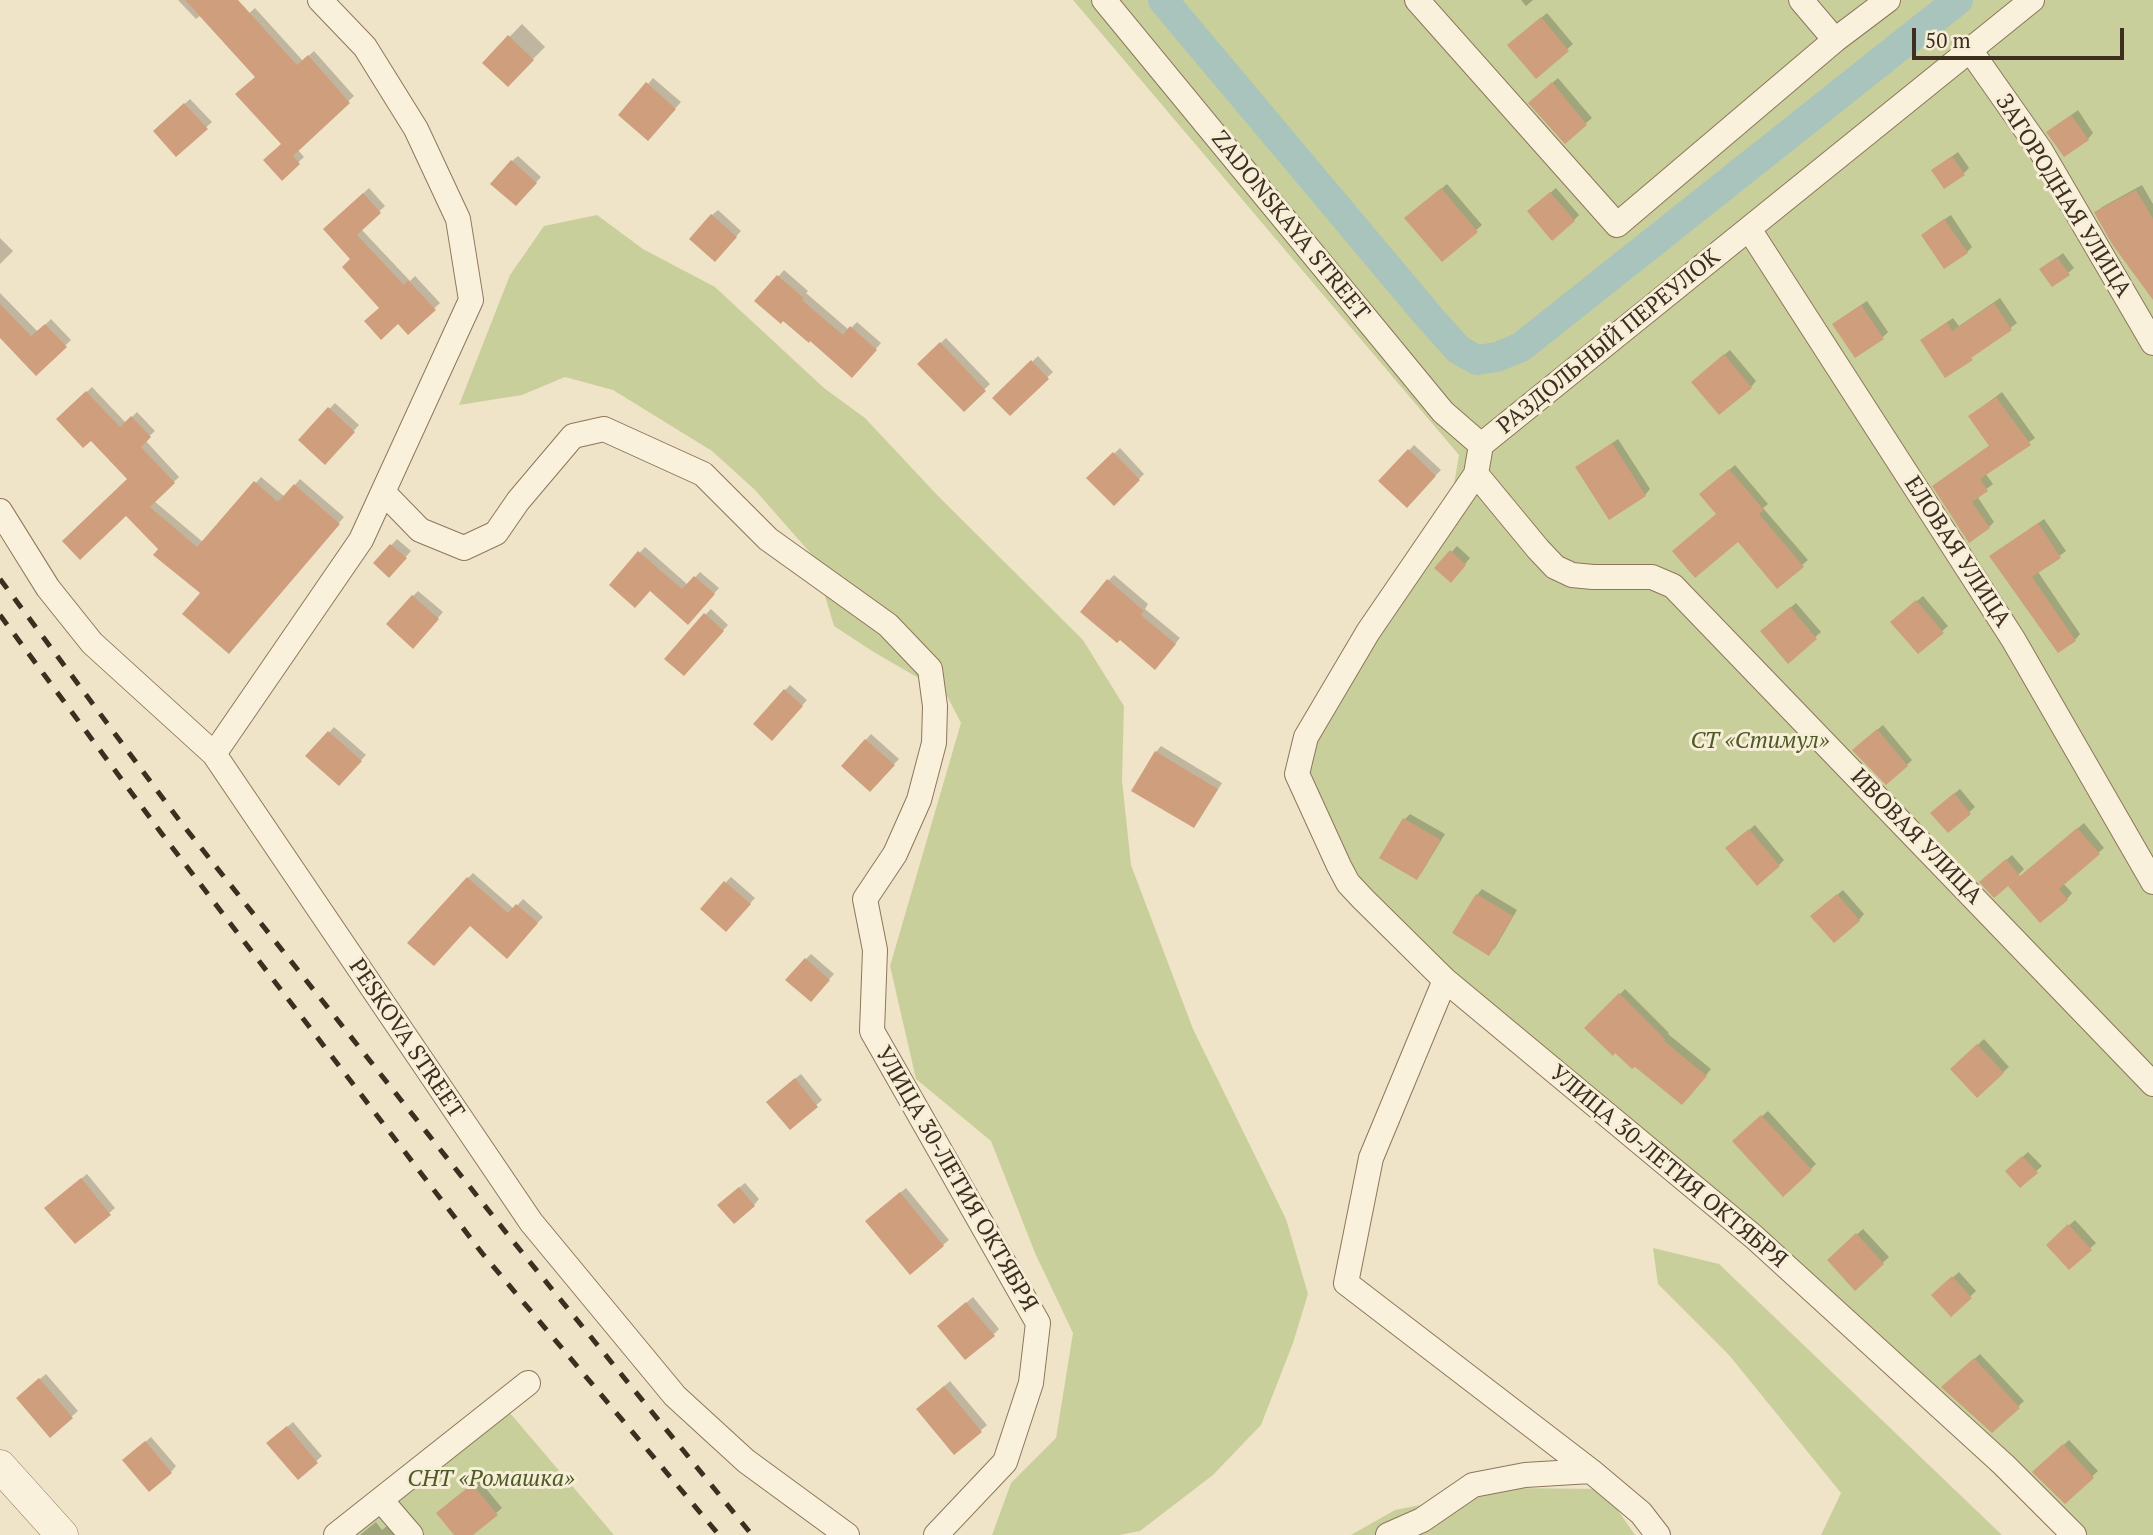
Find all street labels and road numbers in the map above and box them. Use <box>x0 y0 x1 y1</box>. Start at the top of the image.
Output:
street label: ЗАГОРОДНАЯ УЛИЦА <box>1989 89 2137 303</box>
street label: ZADONSKAYA STREET <box>1205 126 1375 326</box>
street label: РАЗДОЛЬНЫЙ ПЕРЕУЛОК <box>1492 244 1726 440</box>
street label: ЕЛОВАЯ УЛИЦА <box>1898 471 2016 633</box>
street label: ИВОВАЯ УЛИЦА <box>1845 764 1987 910</box>
street label: PESKOVA STREET <box>342 954 470 1124</box>
street label: УЛИЦА 30-ЛЕТИЯ ОКТЯБРЯ <box>869 1042 1043 1316</box>
street label: УЛИЦА 30-ЛЕТИЯ ОКТЯБРЯ <box>1544 1060 1792 1274</box>

